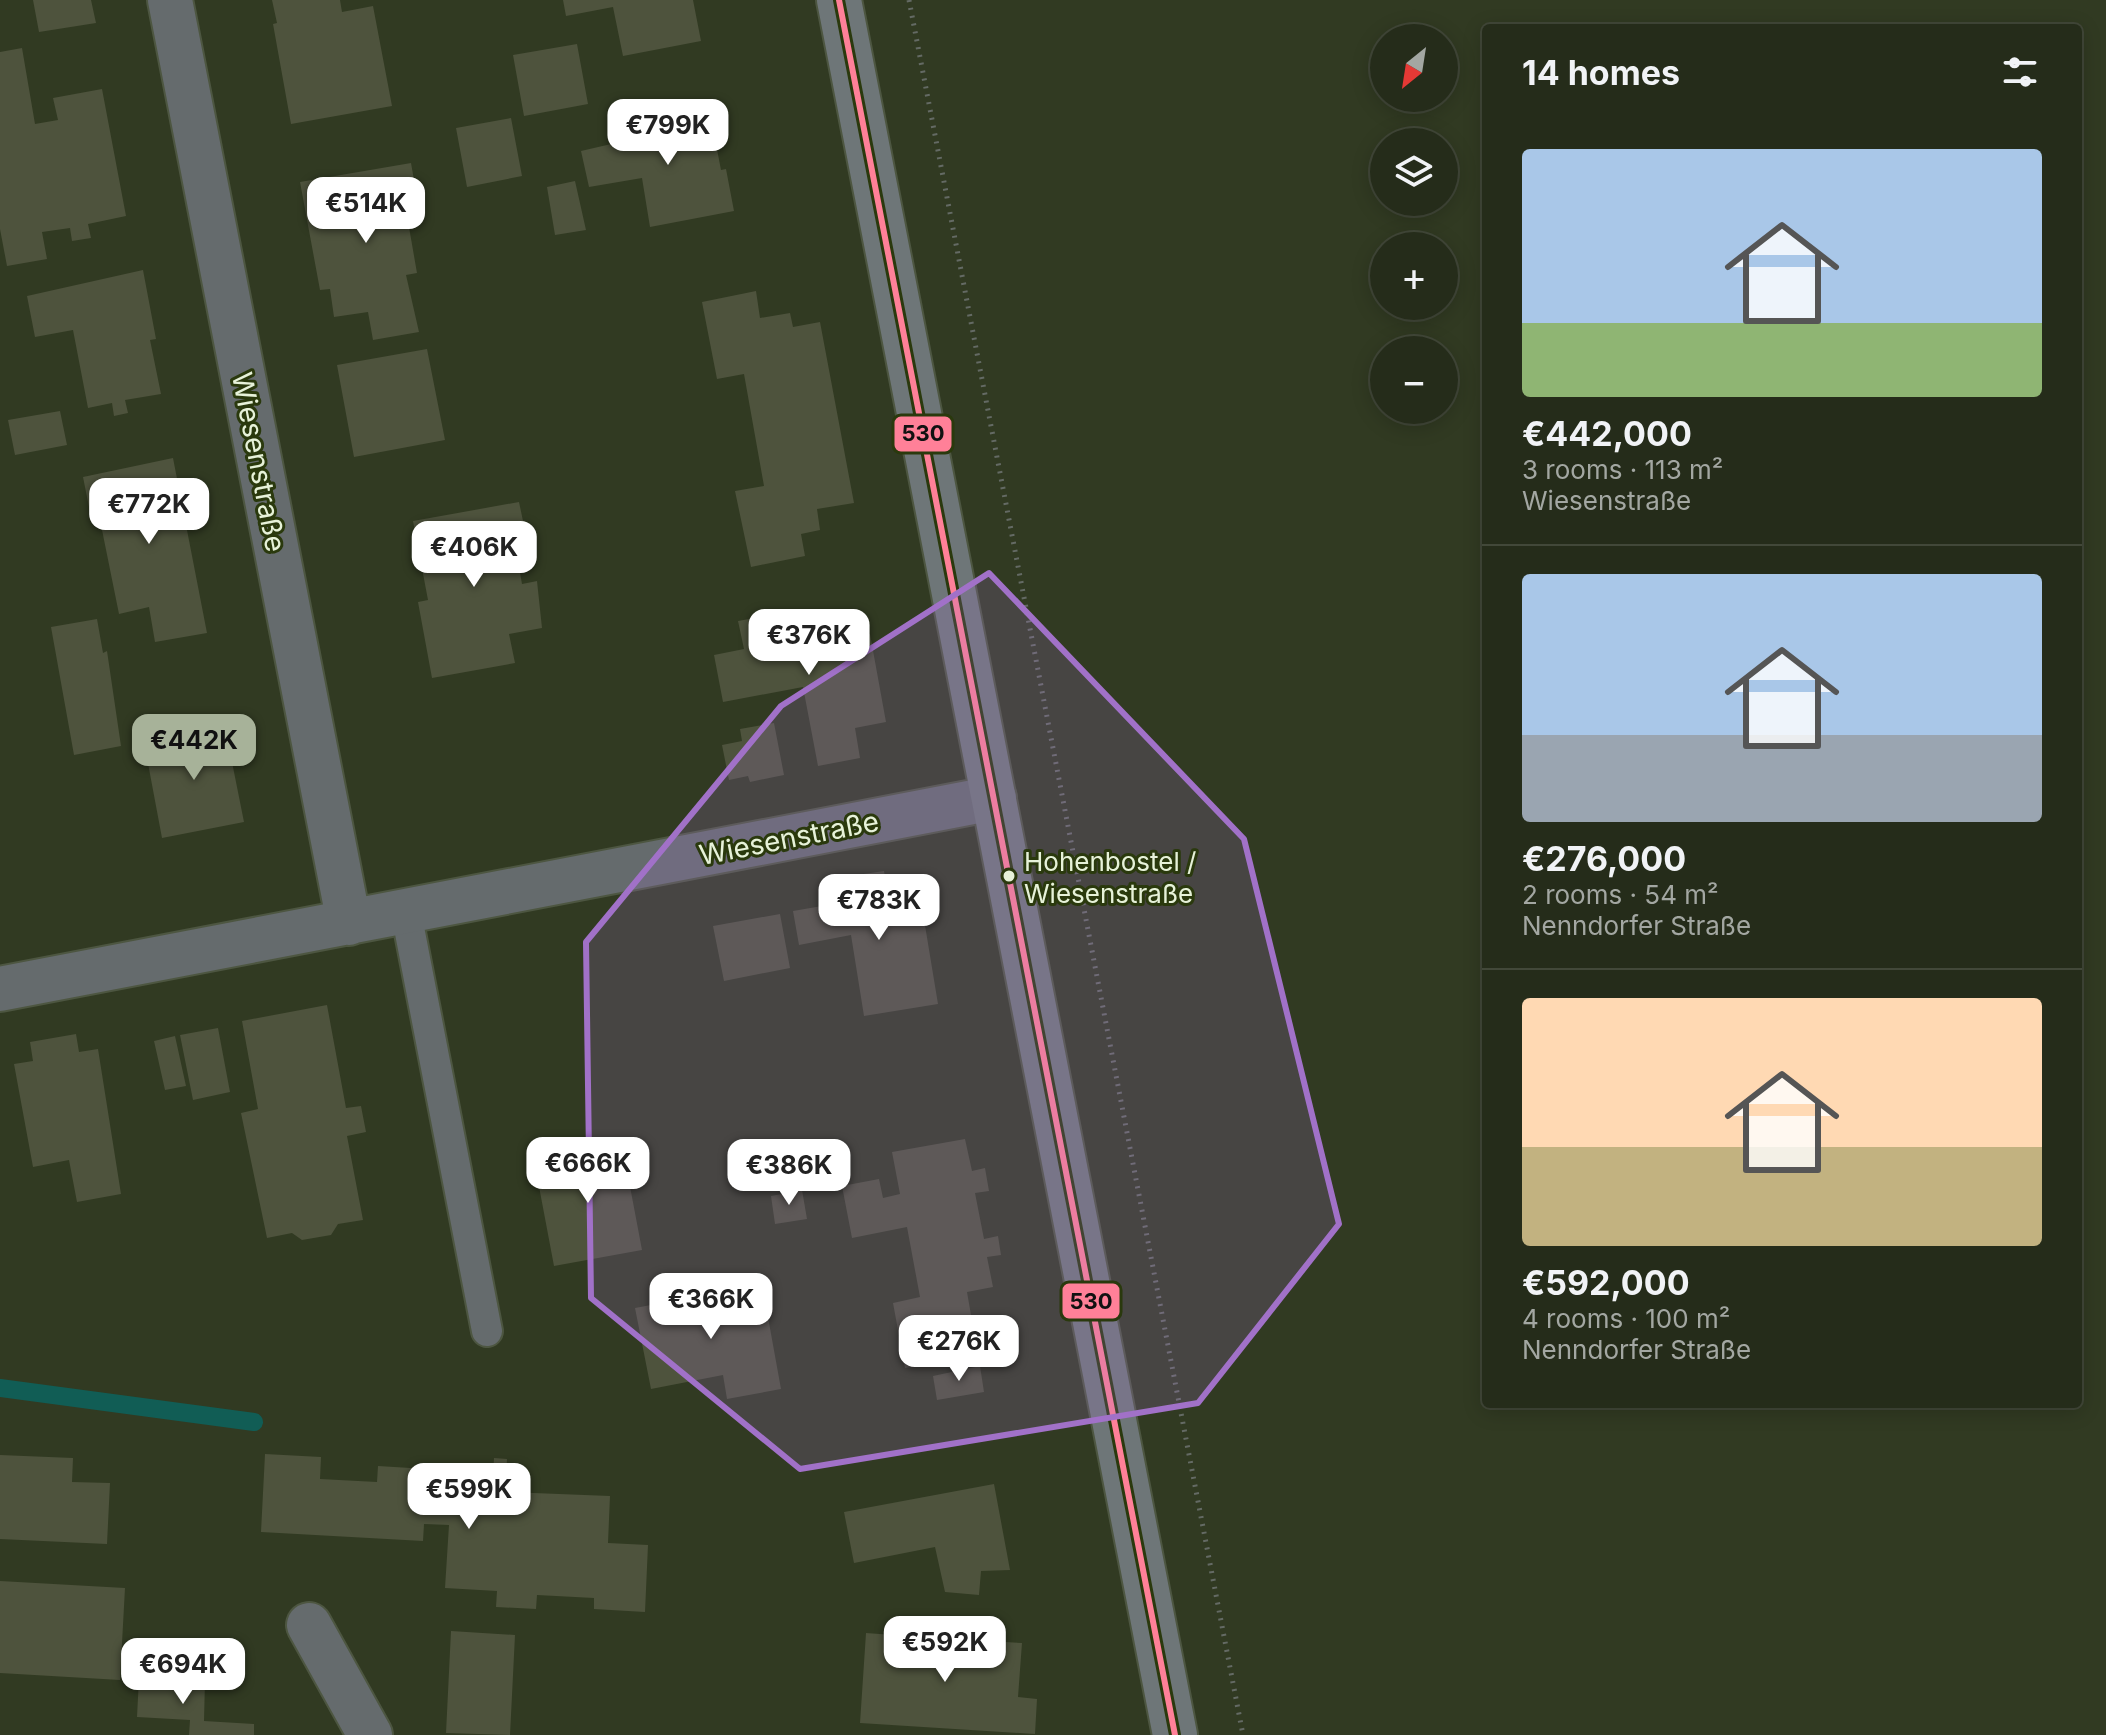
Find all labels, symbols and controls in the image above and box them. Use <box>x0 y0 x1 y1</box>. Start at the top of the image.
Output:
north arrow <box>1370 24 1458 112</box>
map controls <box>1370 24 1458 424</box>
icon: filters <box>1998 50 2042 94</box>
text: 14 homes <box>1522 52 1680 93</box>
pin: €799K <box>612 99 724 167</box>
text: €799K <box>625 109 711 140</box>
button: layers <box>1370 128 1458 216</box>
pin: €514K <box>310 177 422 245</box>
text: €514K <box>325 187 407 218</box>
icon: home <box>1710 201 1854 345</box>
button: + <box>1370 232 1458 320</box>
button: − <box>1370 336 1458 424</box>
street label: Wiesenstraße <box>225 369 293 555</box>
text: €442,000 <box>1522 413 1692 454</box>
line badge: 530 <box>893 415 953 453</box>
text: 530 <box>901 420 945 446</box>
text: 3 rooms · 113 m² <box>1522 454 1723 485</box>
pin: €772K <box>93 478 205 546</box>
text: Wiesenstraße <box>1522 485 1691 516</box>
text: €772K <box>107 488 191 519</box>
pin: €406K <box>418 521 530 589</box>
text: €406K <box>430 531 518 562</box>
pin: €376K <box>753 609 865 677</box>
text: €376K <box>767 619 851 650</box>
icon: home <box>1710 626 1854 770</box>
pin: €442K <box>138 714 250 782</box>
text: €442K <box>150 724 238 755</box>
street label: Wiesenstraße <box>696 804 882 872</box>
text: €276,000 <box>1522 838 1686 879</box>
place label: Hohenbostel / Wiesenstraße <box>1024 846 1196 909</box>
marker: Hohenbostel / Wiesenstraße <box>1001 868 1017 884</box>
pin: €783K <box>823 874 935 942</box>
text: 2 rooms · 54 m² <box>1522 879 1719 910</box>
text: €783K <box>837 884 921 915</box>
text: Nenndorfer Straße <box>1522 910 1751 941</box>
icon: home <box>1710 1050 1854 1194</box>
pin: €666K <box>532 1137 644 1205</box>
pin: €386K <box>733 1139 845 1207</box>
text: €666K <box>544 1147 632 1178</box>
text: €386K <box>745 1149 833 1180</box>
text: €592,000 <box>1522 1262 1690 1303</box>
pin: €366K <box>655 1273 767 1341</box>
line badge: 530 <box>1061 1282 1121 1320</box>
text: €366K <box>667 1283 755 1314</box>
text: 530 <box>1069 1288 1113 1314</box>
text: 4 rooms · 100 m² <box>1522 1303 1730 1334</box>
pin: €276K <box>903 1315 1015 1383</box>
text: €276K <box>917 1325 1001 1356</box>
text: Nenndorfer Straße <box>1522 1334 1751 1365</box>
pin: €599K <box>413 1463 525 1531</box>
text: €599K <box>426 1473 512 1504</box>
pin: €592K <box>889 1616 1001 1684</box>
text: €592K <box>902 1626 988 1657</box>
pin: €694K <box>127 1638 239 1706</box>
text: €694K <box>139 1648 227 1679</box>

